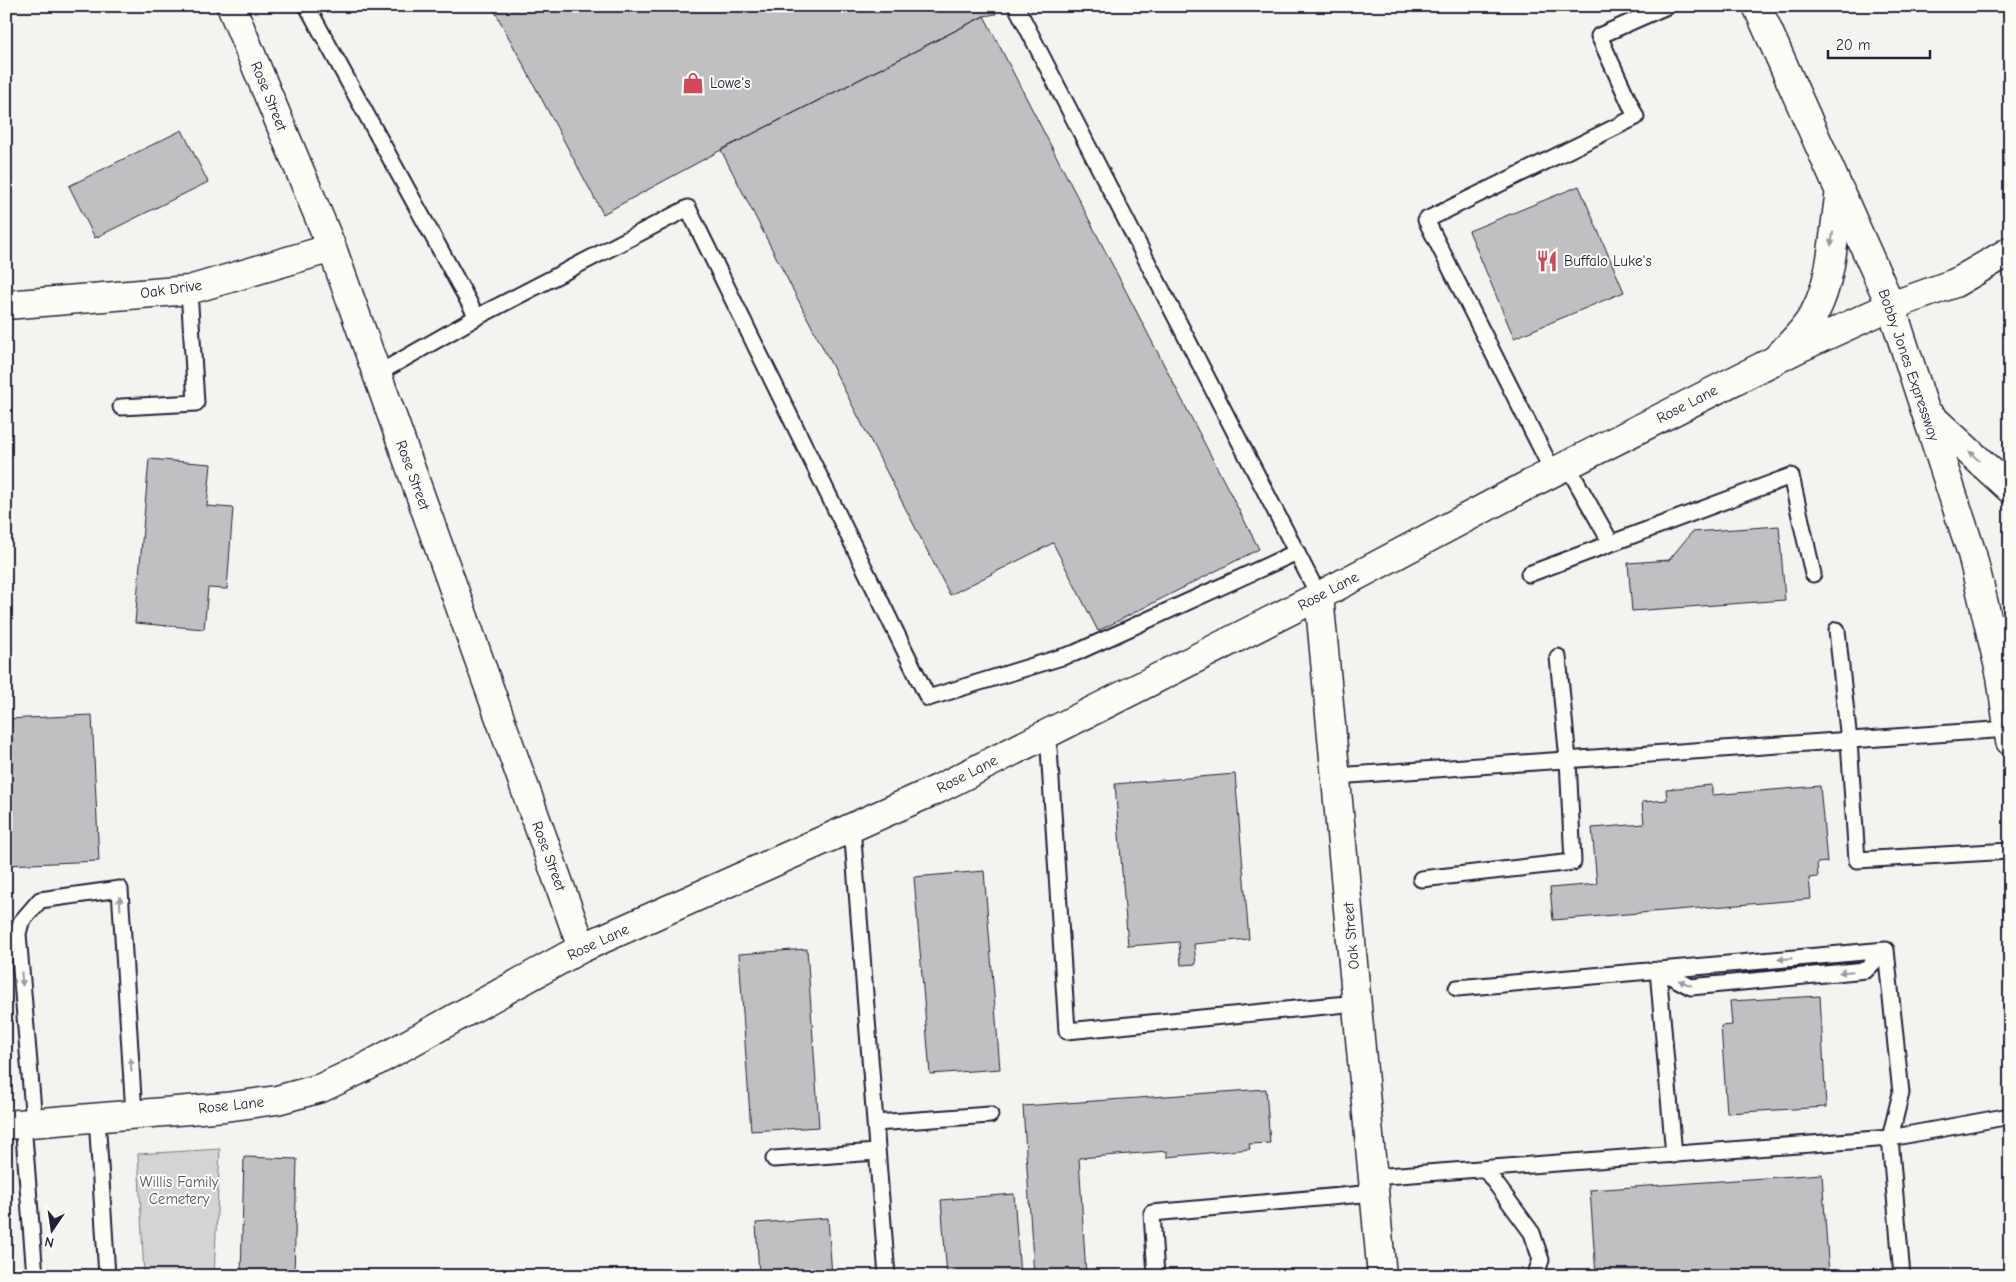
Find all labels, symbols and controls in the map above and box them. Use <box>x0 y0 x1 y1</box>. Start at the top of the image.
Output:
scale bar <box>1828 28 1931 60</box>
text: 20 m <box>1836 36 1870 54</box>
street label: Rose Street <box>247 59 291 134</box>
shop icon: Lowe's <box>680 70 706 96</box>
place label: Lowe's <box>710 74 750 92</box>
one-way arrow <box>1828 232 1836 248</box>
restaurant icon: Buffalo Luke's <box>1534 248 1560 274</box>
place label: Buffalo Luke's <box>1564 252 1652 270</box>
street label: Oak Drive <box>139 276 203 302</box>
street label: Bobby Jones Expressway <box>1874 287 1944 444</box>
street label: Rose Lane <box>1653 381 1721 427</box>
street label: Rose Street <box>392 438 434 513</box>
one-way arrow <box>1967 450 1980 461</box>
street label: Rose Lane <box>1295 567 1362 614</box>
street label: Rose Lane <box>933 751 1001 797</box>
street label: Rose Street <box>528 819 570 894</box>
one-way arrow <box>116 895 124 911</box>
street label: Oak Street <box>1339 901 1363 970</box>
street label: Rose Lane <box>564 920 632 964</box>
one-way arrow <box>1777 955 1793 963</box>
one-way arrow <box>1838 968 1854 976</box>
one-way arrow <box>18 971 26 987</box>
one-way arrow <box>1678 979 1692 987</box>
one-way arrow <box>127 1057 135 1073</box>
street label: Rose Lane <box>197 1093 265 1117</box>
park label: Willis Family Cemetery <box>140 1173 219 1208</box>
north arrow <box>28 1204 78 1254</box>
text: N <box>43 1233 56 1251</box>

